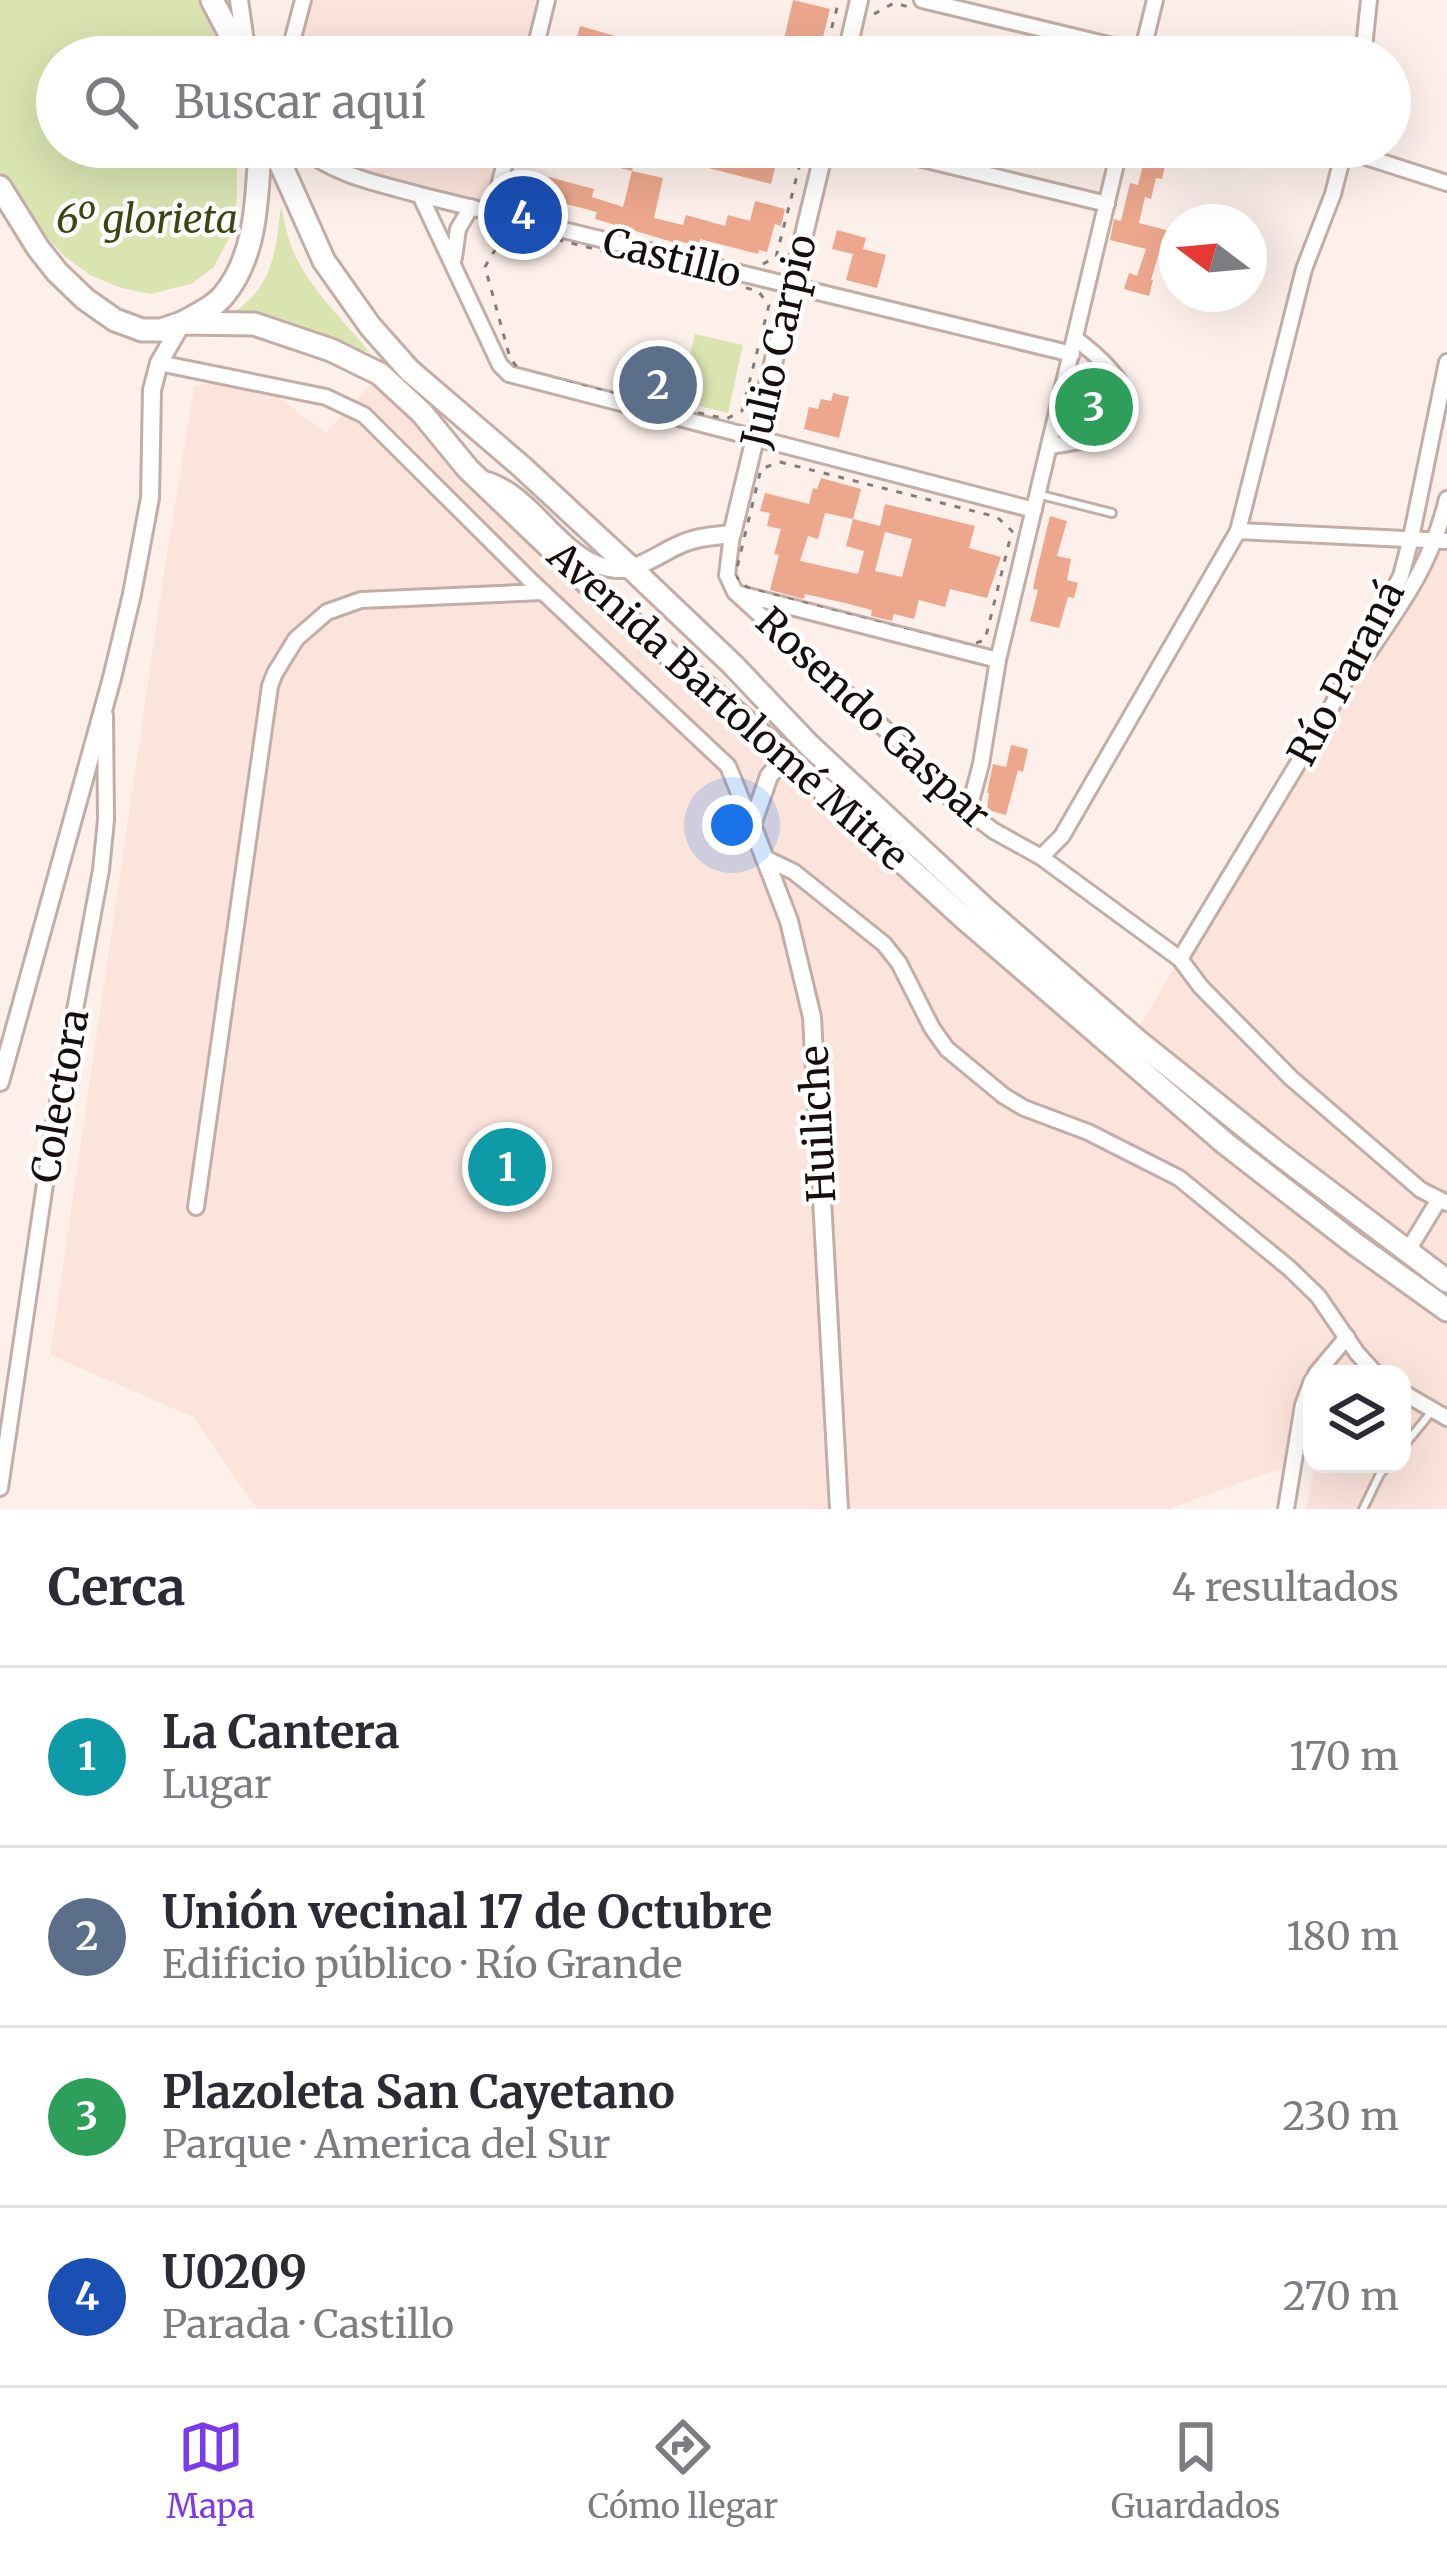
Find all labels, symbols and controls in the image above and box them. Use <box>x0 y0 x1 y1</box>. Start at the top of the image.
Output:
search box <box>36 36 1411 168</box>
icon: search <box>78 69 144 135</box>
text: Buscar aquí <box>174 74 425 130</box>
pin: 4 <box>484 170 562 260</box>
park label: 6º glorieta <box>56 195 238 244</box>
north arrow <box>1159 204 1267 312</box>
street label: Castillo <box>598 217 746 299</box>
street label: Julio Carpio <box>730 230 827 453</box>
pin: 2 <box>619 340 697 430</box>
pin: 3 <box>1055 362 1133 452</box>
street label: Avenida Bartolomé Mitre <box>537 531 918 881</box>
street label: Río Paraná <box>1277 572 1415 774</box>
street label: Rosendo Gaspar <box>746 597 1000 839</box>
your location <box>702 795 762 855</box>
street label: Colectora <box>21 1005 99 1187</box>
street label: Huiliche <box>789 1044 847 1204</box>
pin: 1 <box>468 1122 546 1212</box>
map controls <box>1303 1365 1411 1473</box>
button: layers <box>1303 1365 1411 1473</box>
text: Cerca <box>48 1555 186 1619</box>
text: 4 resultados <box>1171 1563 1399 1612</box>
text: La Cantera <box>162 1704 400 1760</box>
text: 1 <box>78 1732 96 1781</box>
text: 170 m <box>1289 1732 1399 1781</box>
text: Lugar <box>162 1760 272 1809</box>
text: Unión vecinal 17 de Octubre <box>162 1884 772 1940</box>
text: 2 <box>76 1912 98 1961</box>
text: 180 m <box>1286 1912 1399 1961</box>
text: Edificio público · Río Grande <box>162 1940 682 1989</box>
text: Plazoleta San Cayetano <box>162 2064 675 2120</box>
text: 3 <box>76 2092 98 2141</box>
text: 230 m <box>1282 2092 1399 2141</box>
text: Parque · America del Sur <box>162 2120 611 2169</box>
text: U0209 <box>162 2244 307 2300</box>
text: 4 <box>75 2272 99 2321</box>
text: 270 m <box>1283 2272 1399 2321</box>
text: Parada · Castillo <box>162 2300 454 2349</box>
tab: Mapa <box>166 2414 255 2527</box>
tab: Cómo llegar <box>588 2414 778 2527</box>
tab: Guardados <box>1111 2414 1281 2527</box>

